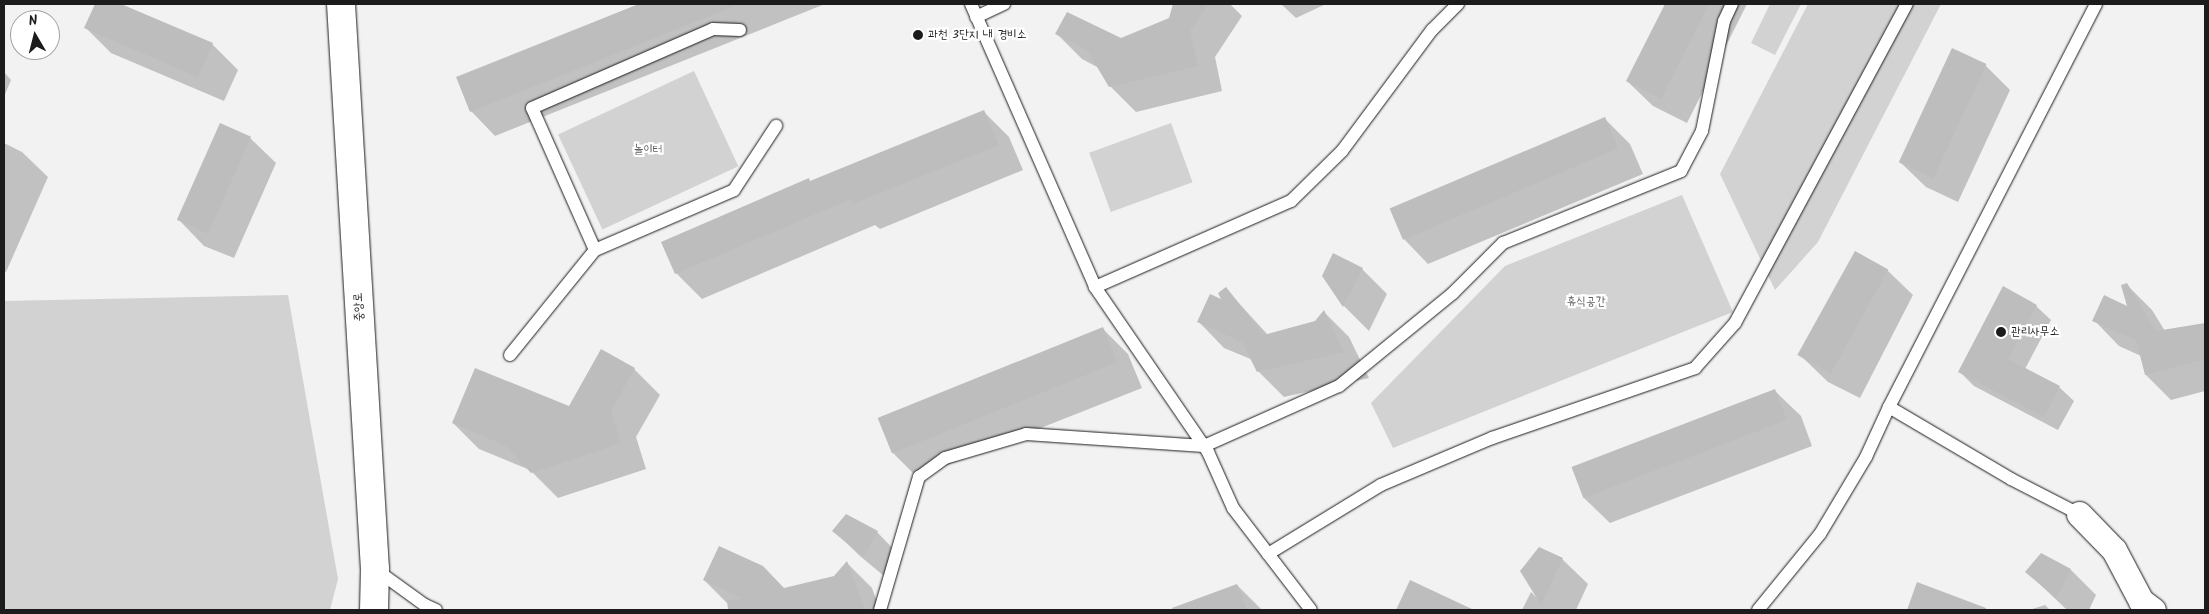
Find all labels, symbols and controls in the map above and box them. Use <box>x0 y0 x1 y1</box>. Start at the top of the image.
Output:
north arrow <box>10 10 60 60</box>
text: N <box>27 10 39 33</box>
place label: 과천 3단지 내 경비소 <box>928 28 1027 42</box>
marker: 과천 3단지 내 경비소 <box>912 29 924 41</box>
park label: 놀이터 <box>634 143 662 157</box>
street label: 중앙로 <box>351 292 367 322</box>
park label: 휴식공간 <box>1567 295 1605 309</box>
place label: 관리사무소 <box>2011 325 2059 339</box>
marker: 관리사무소 <box>1995 326 2007 338</box>

